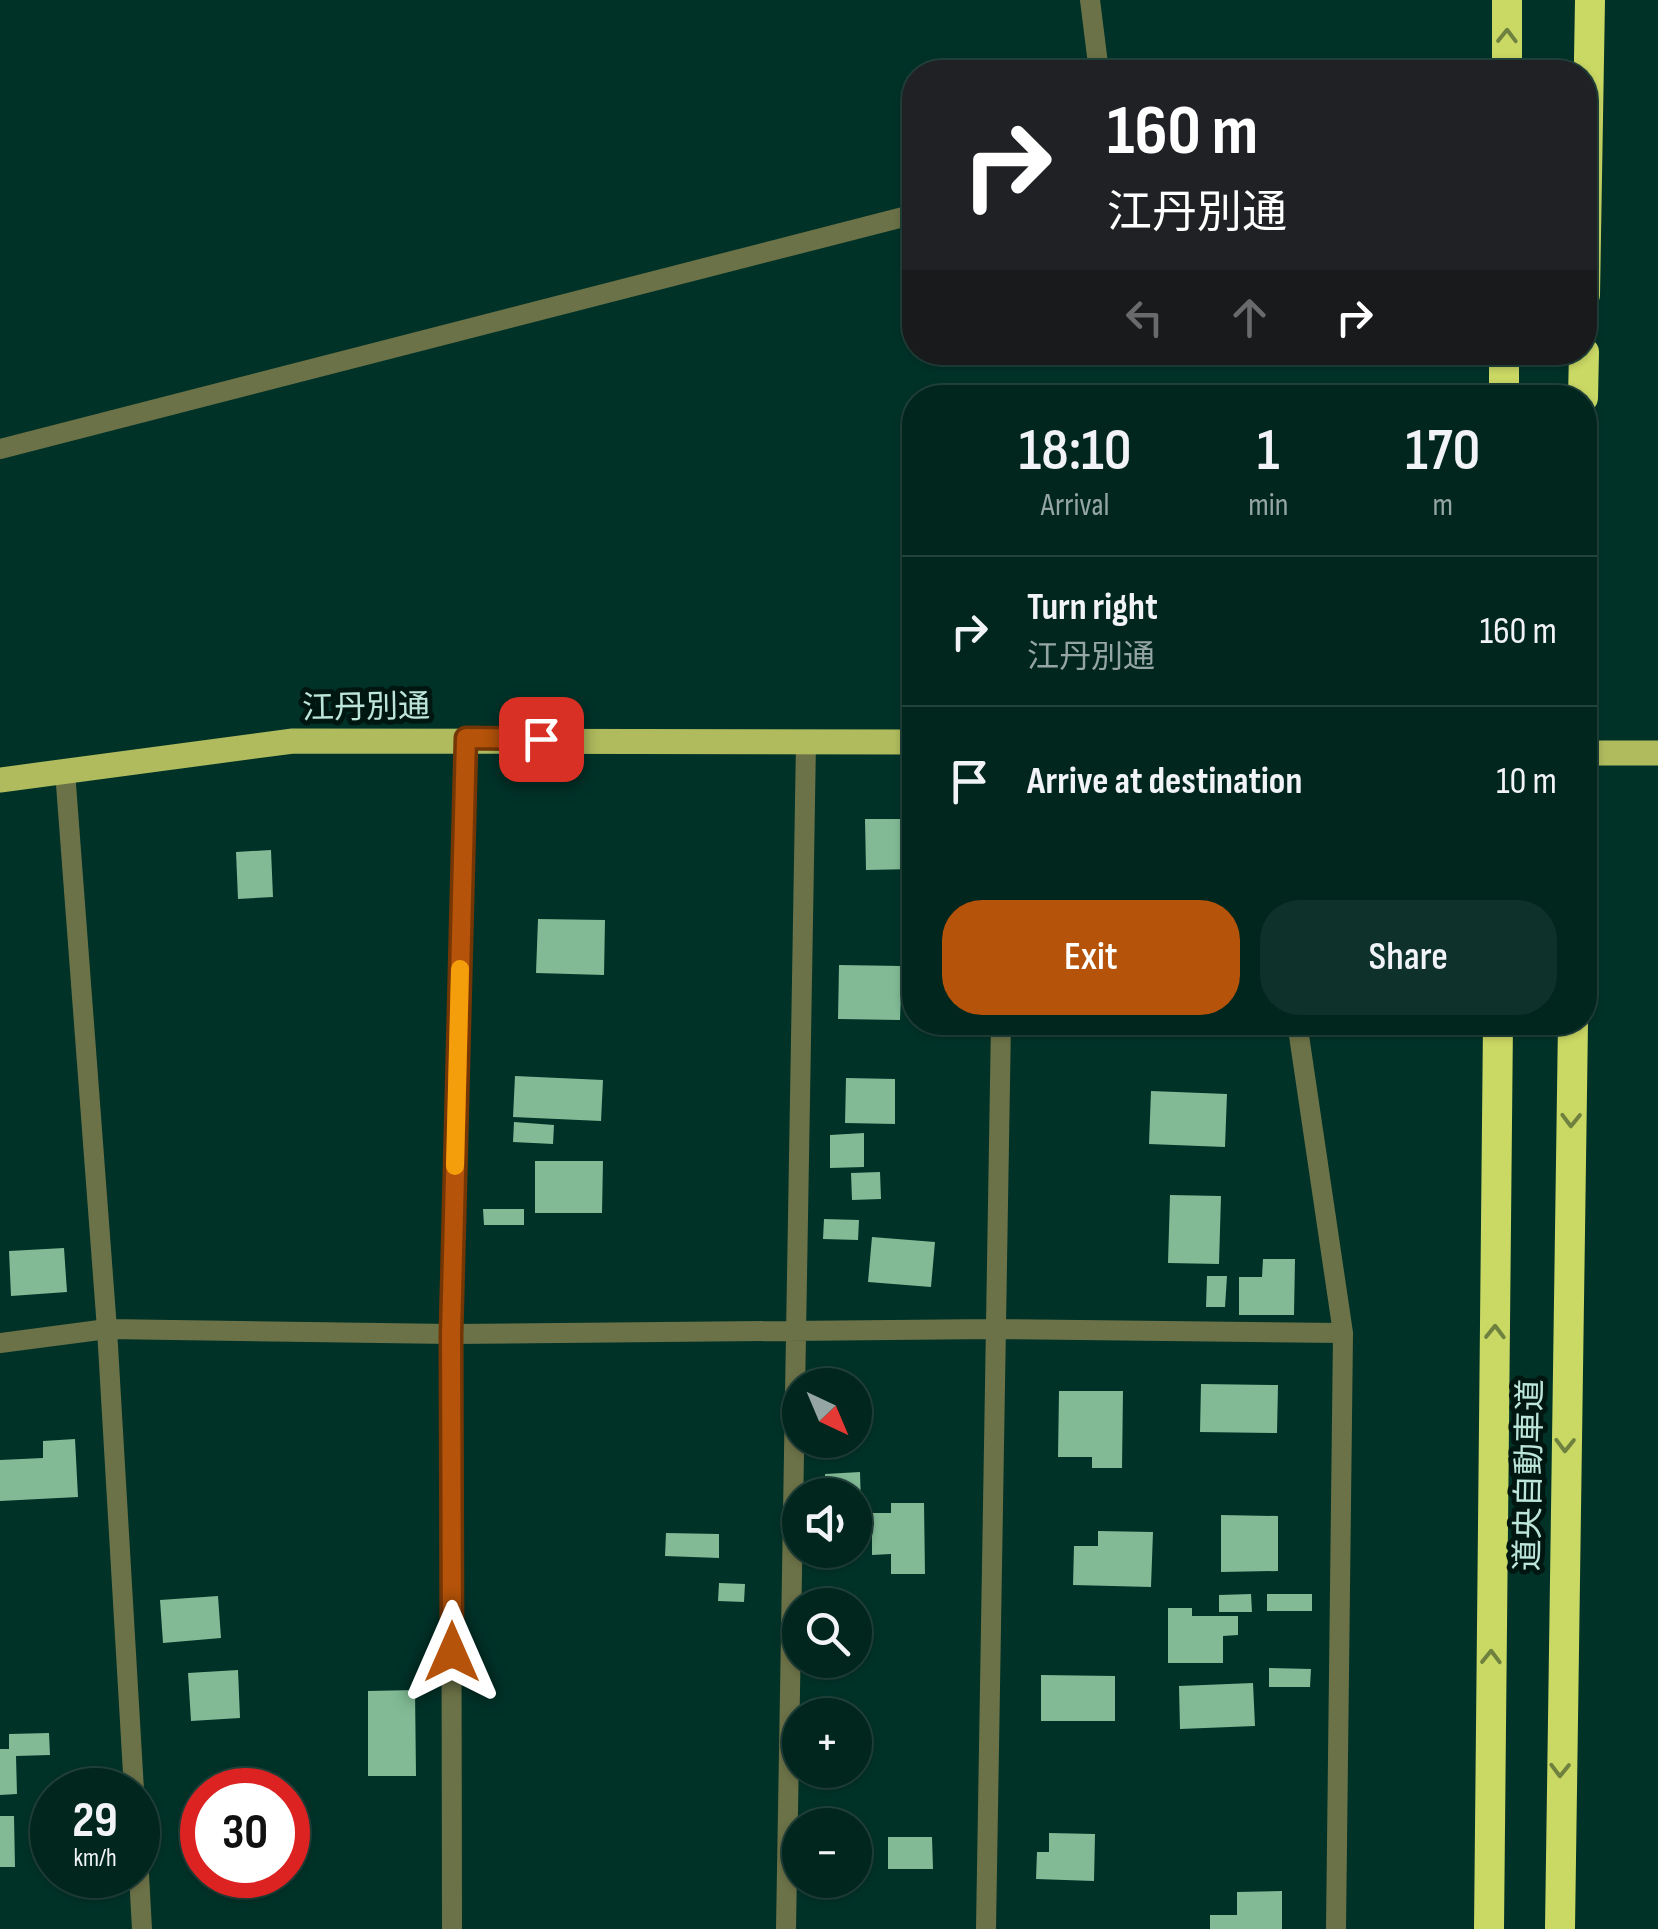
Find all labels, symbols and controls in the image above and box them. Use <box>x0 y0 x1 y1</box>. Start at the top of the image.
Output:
one-way arrow <box>1496 28 1518 44</box>
text: 160 m <box>1107 90 1258 174</box>
icon: right <box>942 100 1072 230</box>
text: 江丹別通 <box>1107 186 1287 241</box>
icon: left <box>1117 290 1172 345</box>
icon: ahead <box>1222 290 1277 345</box>
icon: right <box>1327 290 1382 345</box>
text: 18:10 <box>1019 415 1131 487</box>
text: 1 <box>1257 415 1280 487</box>
text: 170 <box>1405 415 1480 487</box>
text: Arrival <box>1041 486 1110 525</box>
text: min <box>1248 486 1288 525</box>
text: m <box>1432 486 1453 525</box>
text: Turn right <box>1027 585 1158 630</box>
icon: right <box>942 604 997 659</box>
text: 160 m <box>1480 609 1557 654</box>
text: 江丹別通 <box>1027 638 1155 677</box>
street label: 江丹別通 <box>302 687 430 729</box>
pin <box>499 697 584 782</box>
icon: arrive <box>514 712 569 767</box>
icon: arrive <box>942 754 997 809</box>
text: Arrive at destination <box>1027 759 1302 804</box>
text: 10 m <box>1496 759 1557 804</box>
button: Exit <box>942 900 1240 1015</box>
button: Share <box>1260 900 1557 1015</box>
one-way arrow <box>1560 1112 1582 1128</box>
one-way arrow <box>1484 1323 1505 1339</box>
north arrow <box>782 1368 872 1458</box>
map controls <box>782 1368 872 1898</box>
street label: 道央自動車道 <box>1509 1379 1551 1571</box>
one-way arrow <box>1555 1437 1576 1453</box>
button: sound <box>782 1478 872 1568</box>
button: search <box>782 1588 872 1678</box>
position arrow <box>400 1600 504 1704</box>
one-way arrow <box>1481 1648 1502 1664</box>
button: + <box>782 1698 872 1788</box>
one-way arrow <box>1549 1762 1571 1778</box>
speed limit sign: 30 <box>180 1768 310 1898</box>
text: 29 <box>72 1791 118 1851</box>
button: − <box>782 1808 872 1898</box>
text: km/h <box>73 1843 117 1874</box>

